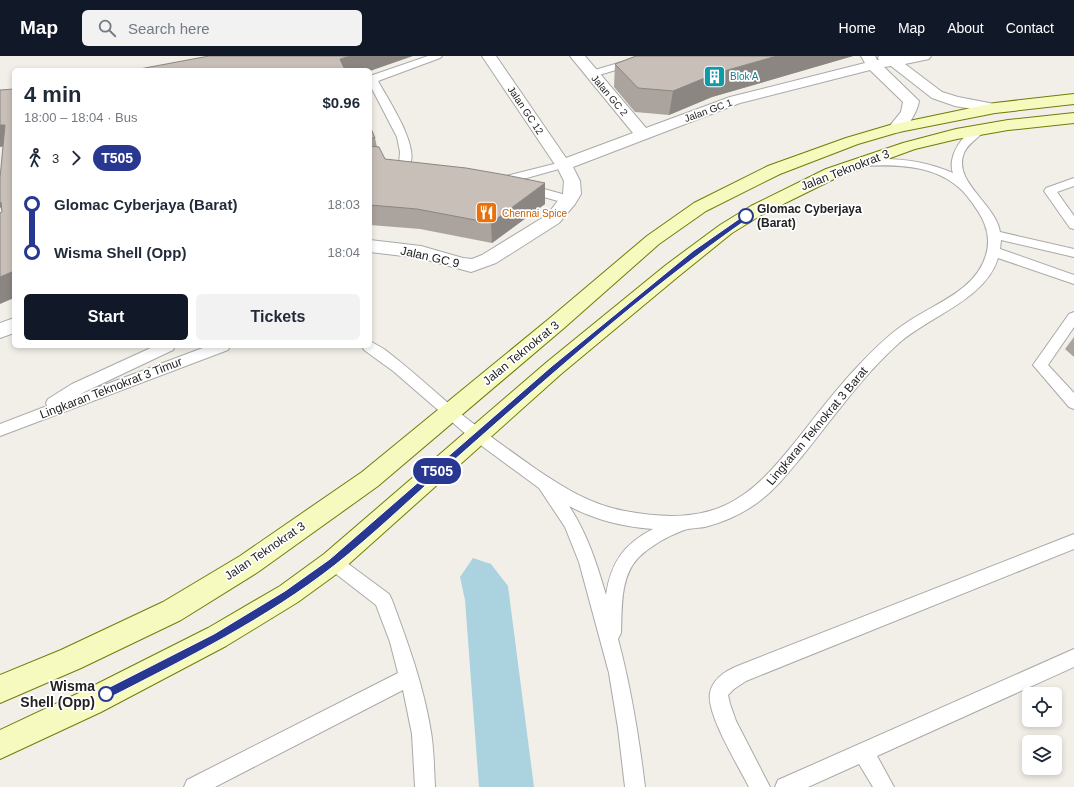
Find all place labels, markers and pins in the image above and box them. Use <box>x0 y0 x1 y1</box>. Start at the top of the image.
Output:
building icon: Blok A <box>701 63 727 89</box>
place label: Blok A <box>730 71 759 82</box>
restaurant icon: Chennai Spice <box>473 200 499 226</box>
place label: Glomac Cyberjaya (Barat) <box>757 202 862 230</box>
place label: Chennai Spice <box>502 208 567 219</box>
marker: Glomac Cyberjaya (Barat) <box>738 208 754 224</box>
place label: Wisma Shell (Opp) <box>20 678 95 710</box>
marker: Wisma Shell (Opp) <box>98 686 114 702</box>

